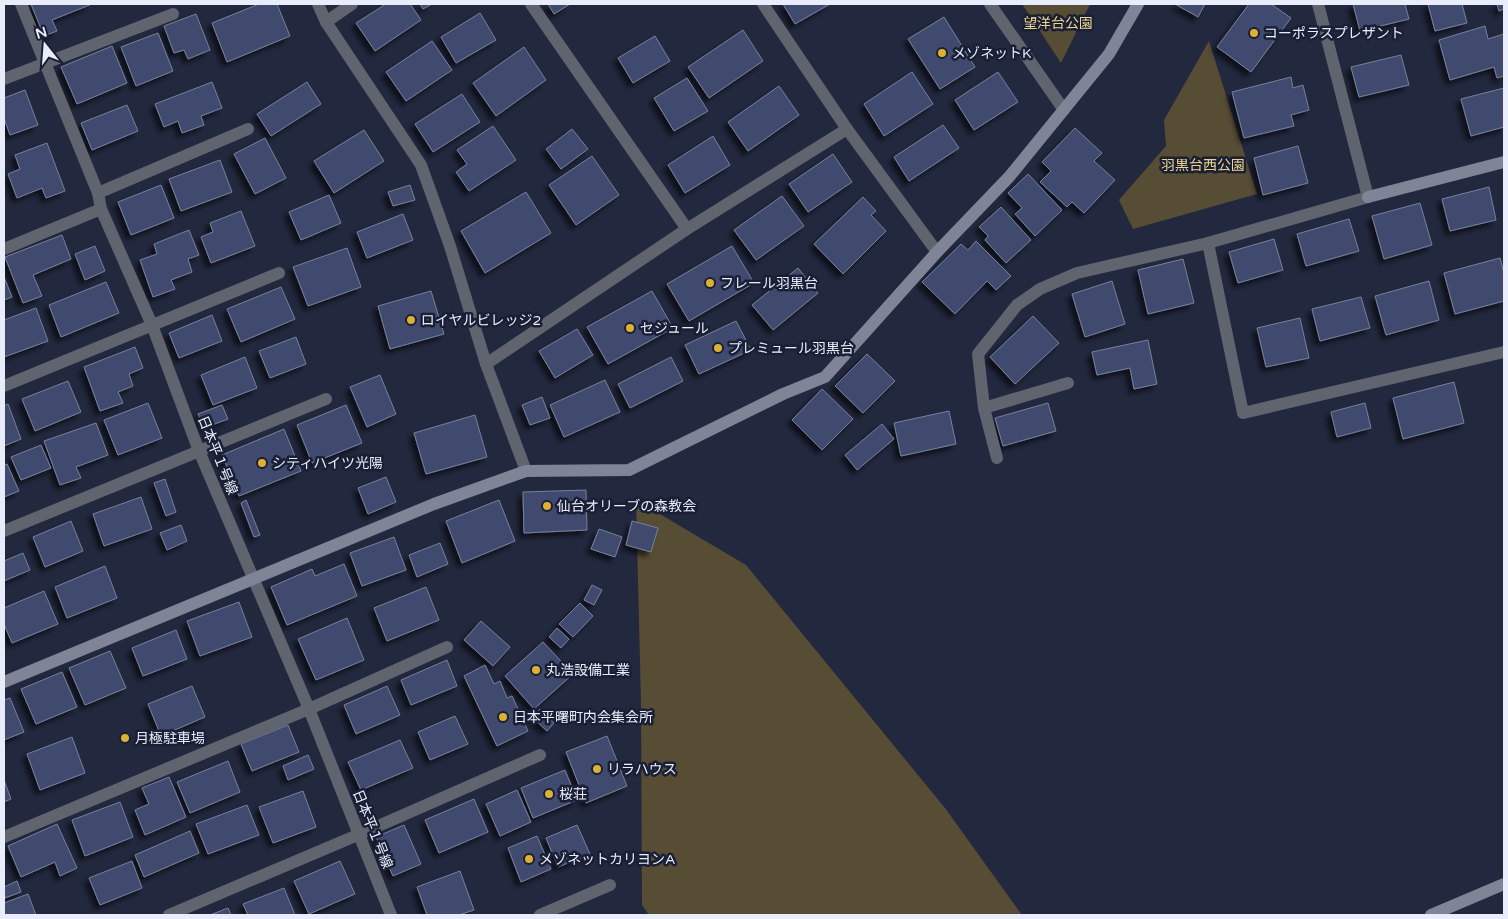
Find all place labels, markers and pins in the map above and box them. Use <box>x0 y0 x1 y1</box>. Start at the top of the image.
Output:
place label: コーポラスプレザント <box>1264 25 1404 42</box>
marker: コーポラスプレザント <box>1248 27 1260 39</box>
place label: メゾネットK <box>952 45 1031 62</box>
marker: メゾネットK <box>936 47 948 59</box>
place label: フレール羽黒台 <box>720 275 818 292</box>
marker: フレール羽黒台 <box>704 277 716 289</box>
place label: ロイヤルビレッジ2 <box>421 312 541 329</box>
marker: ロイヤルビレッジ2 <box>405 314 417 326</box>
place label: セジュール <box>640 320 709 337</box>
marker: セジュール <box>624 322 636 334</box>
place label: プレミュール羽黒台 <box>728 340 854 357</box>
marker: プレミュール羽黒台 <box>712 342 724 354</box>
place label: シティハイツ光陽 <box>272 455 383 472</box>
marker: シティハイツ光陽 <box>256 457 268 469</box>
place label: 仙台オリーブの森教会 <box>557 498 696 515</box>
marker: 仙台オリーブの森教会 <box>541 500 553 512</box>
place label: 丸浩設備工業 <box>546 662 630 679</box>
marker: 丸浩設備工業 <box>530 664 542 676</box>
place label: 日本平曙町内会集会所 <box>513 709 653 726</box>
marker: 日本平曙町内会集会所 <box>497 711 509 723</box>
place label: 月極駐車場 <box>135 730 205 747</box>
marker: 月極駐車場 <box>119 732 131 744</box>
place label: リラハウス <box>607 761 677 778</box>
marker: リラハウス <box>591 763 603 775</box>
place label: 桜荘 <box>559 786 587 803</box>
marker: 桜荘 <box>543 788 555 800</box>
place label: メゾネットカリヨンA <box>539 851 675 868</box>
marker: メゾネットカリヨンA <box>523 853 535 865</box>

